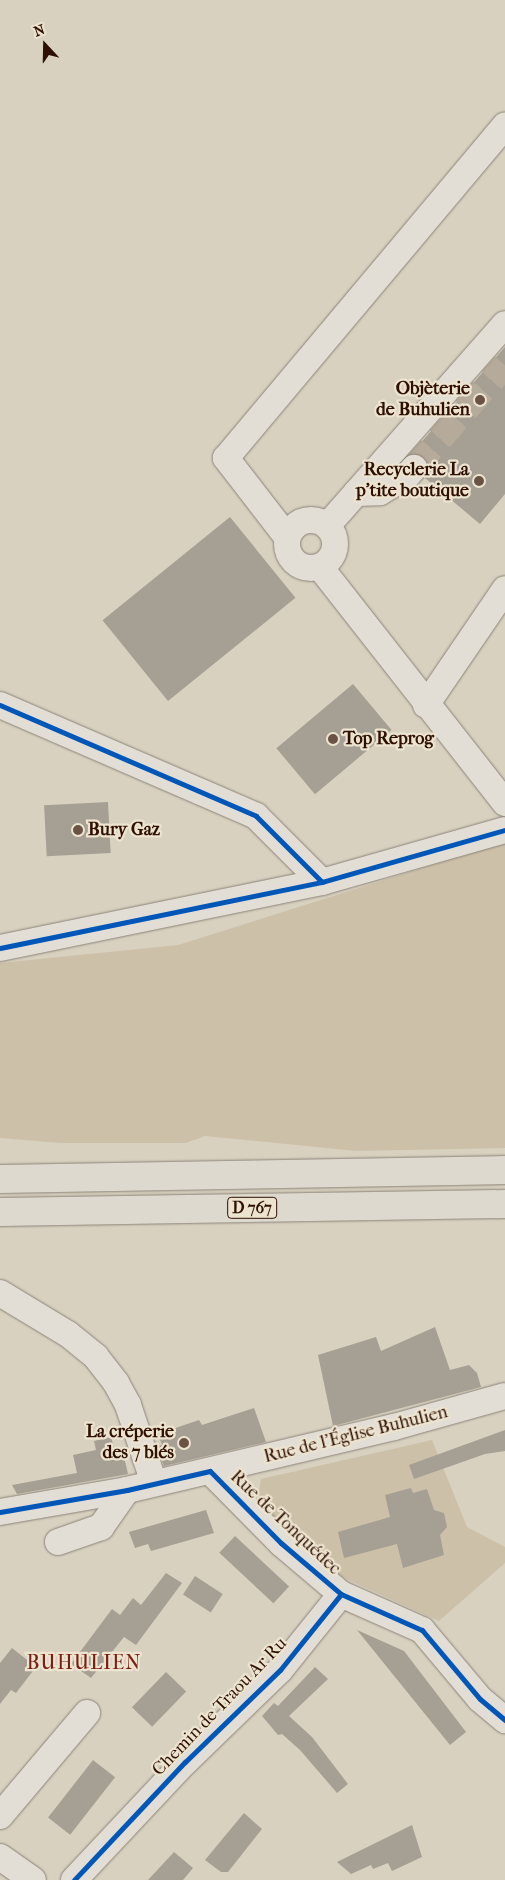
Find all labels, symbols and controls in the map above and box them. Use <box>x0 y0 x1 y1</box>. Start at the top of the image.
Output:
north arrow <box>20 20 70 70</box>
text: N <box>31 21 47 40</box>
place label: Objèterie de Buhulien <box>376 379 470 422</box>
marker: Objèterie de Buhulien <box>474 394 486 406</box>
place label: Recyclerie La p'tite boutique <box>356 460 469 502</box>
marker: Recyclerie La p'tite boutique <box>473 475 485 487</box>
place label: Top Reprog <box>343 728 434 750</box>
marker: Top Reprog <box>327 733 339 745</box>
place label: Bury Gaz <box>88 819 160 841</box>
marker: Bury Gaz <box>72 824 84 836</box>
road number: D 767 <box>227 1194 277 1222</box>
street label: Rue de l'Église Buhulien <box>262 1402 450 1468</box>
place label: La créperie des 7 blés <box>86 1422 174 1465</box>
marker: La créperie des 7 blés <box>178 1437 190 1449</box>
street label: Rue de Tonquédec <box>225 1466 345 1580</box>
street label: Chemin de Traou Ar Ru <box>148 1633 292 1781</box>
district label: BUHULIEN <box>26 1650 142 1674</box>

